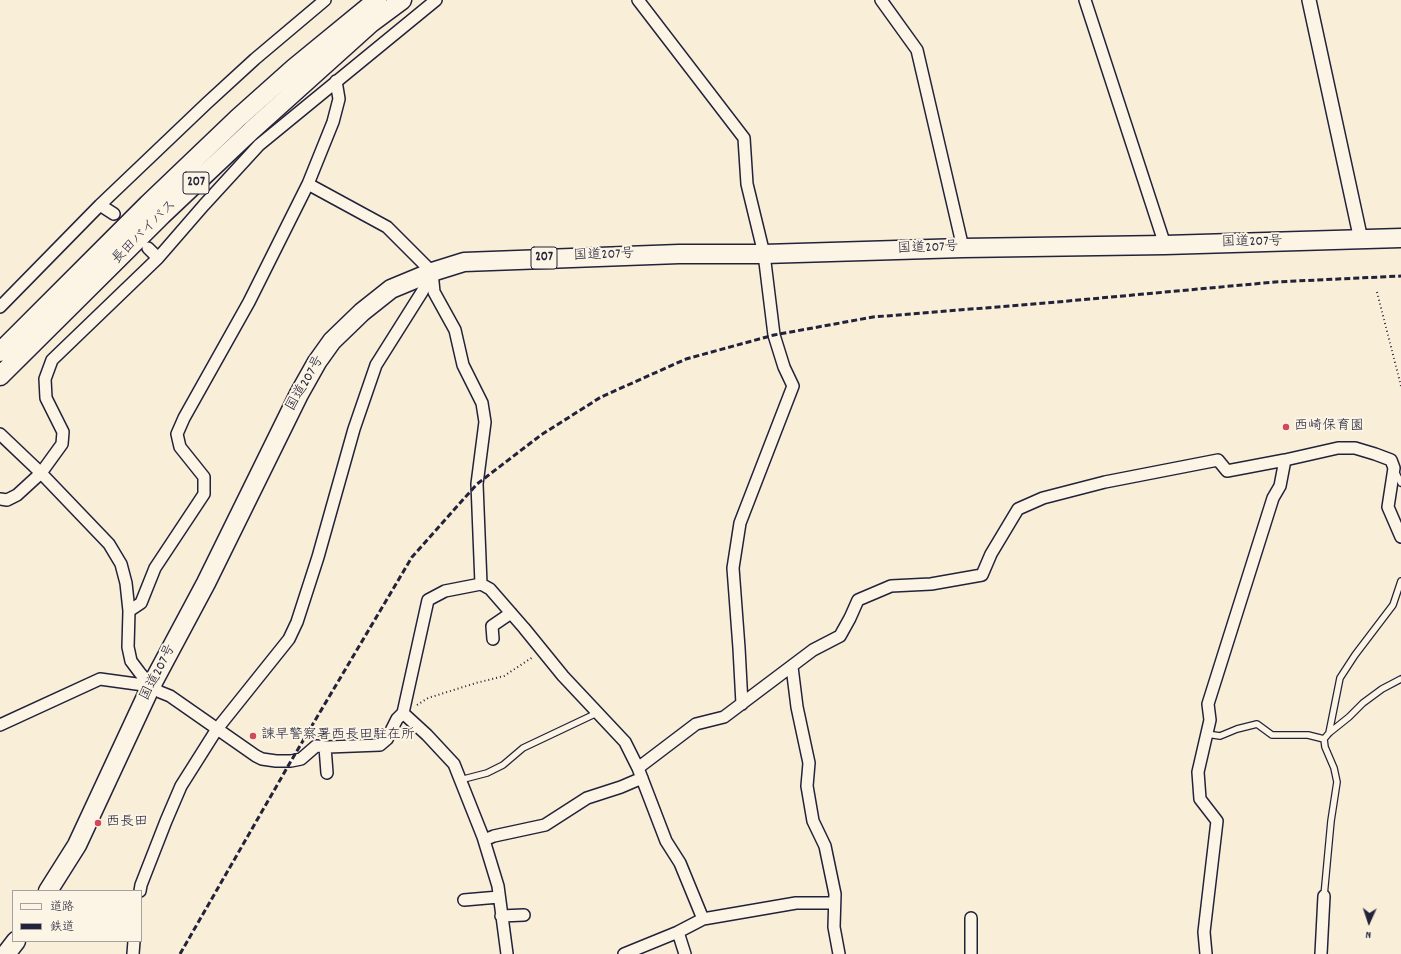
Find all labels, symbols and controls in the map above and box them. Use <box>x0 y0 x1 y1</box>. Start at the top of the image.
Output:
road number: 207 <box>183 172 209 194</box>
street label: 長田バイパス <box>109 197 181 269</box>
street label: 国道207号 <box>1221 234 1283 252</box>
street label: 国道207号 <box>897 240 959 258</box>
road number: 207 <box>531 247 557 269</box>
street label: 国道207号 <box>573 247 635 265</box>
street label: 国道207号 <box>283 353 329 415</box>
place label: 西崎保育園 <box>1294 419 1364 435</box>
marker: 西崎保育園 <box>1281 422 1291 432</box>
street label: 国道207号 <box>138 642 180 704</box>
place label: 諫早警察署西長田駐在所 <box>261 728 415 744</box>
marker: 諫早警察署西長田駐在所 <box>248 731 258 741</box>
place label: 西長田 <box>106 815 148 831</box>
marker: 西長田 <box>93 818 103 828</box>
legend <box>12 890 142 942</box>
text: 道路 <box>50 899 74 916</box>
north arrow <box>1349 902 1389 942</box>
text: 鉄道 <box>50 919 74 936</box>
text: N <box>1365 926 1372 942</box>

